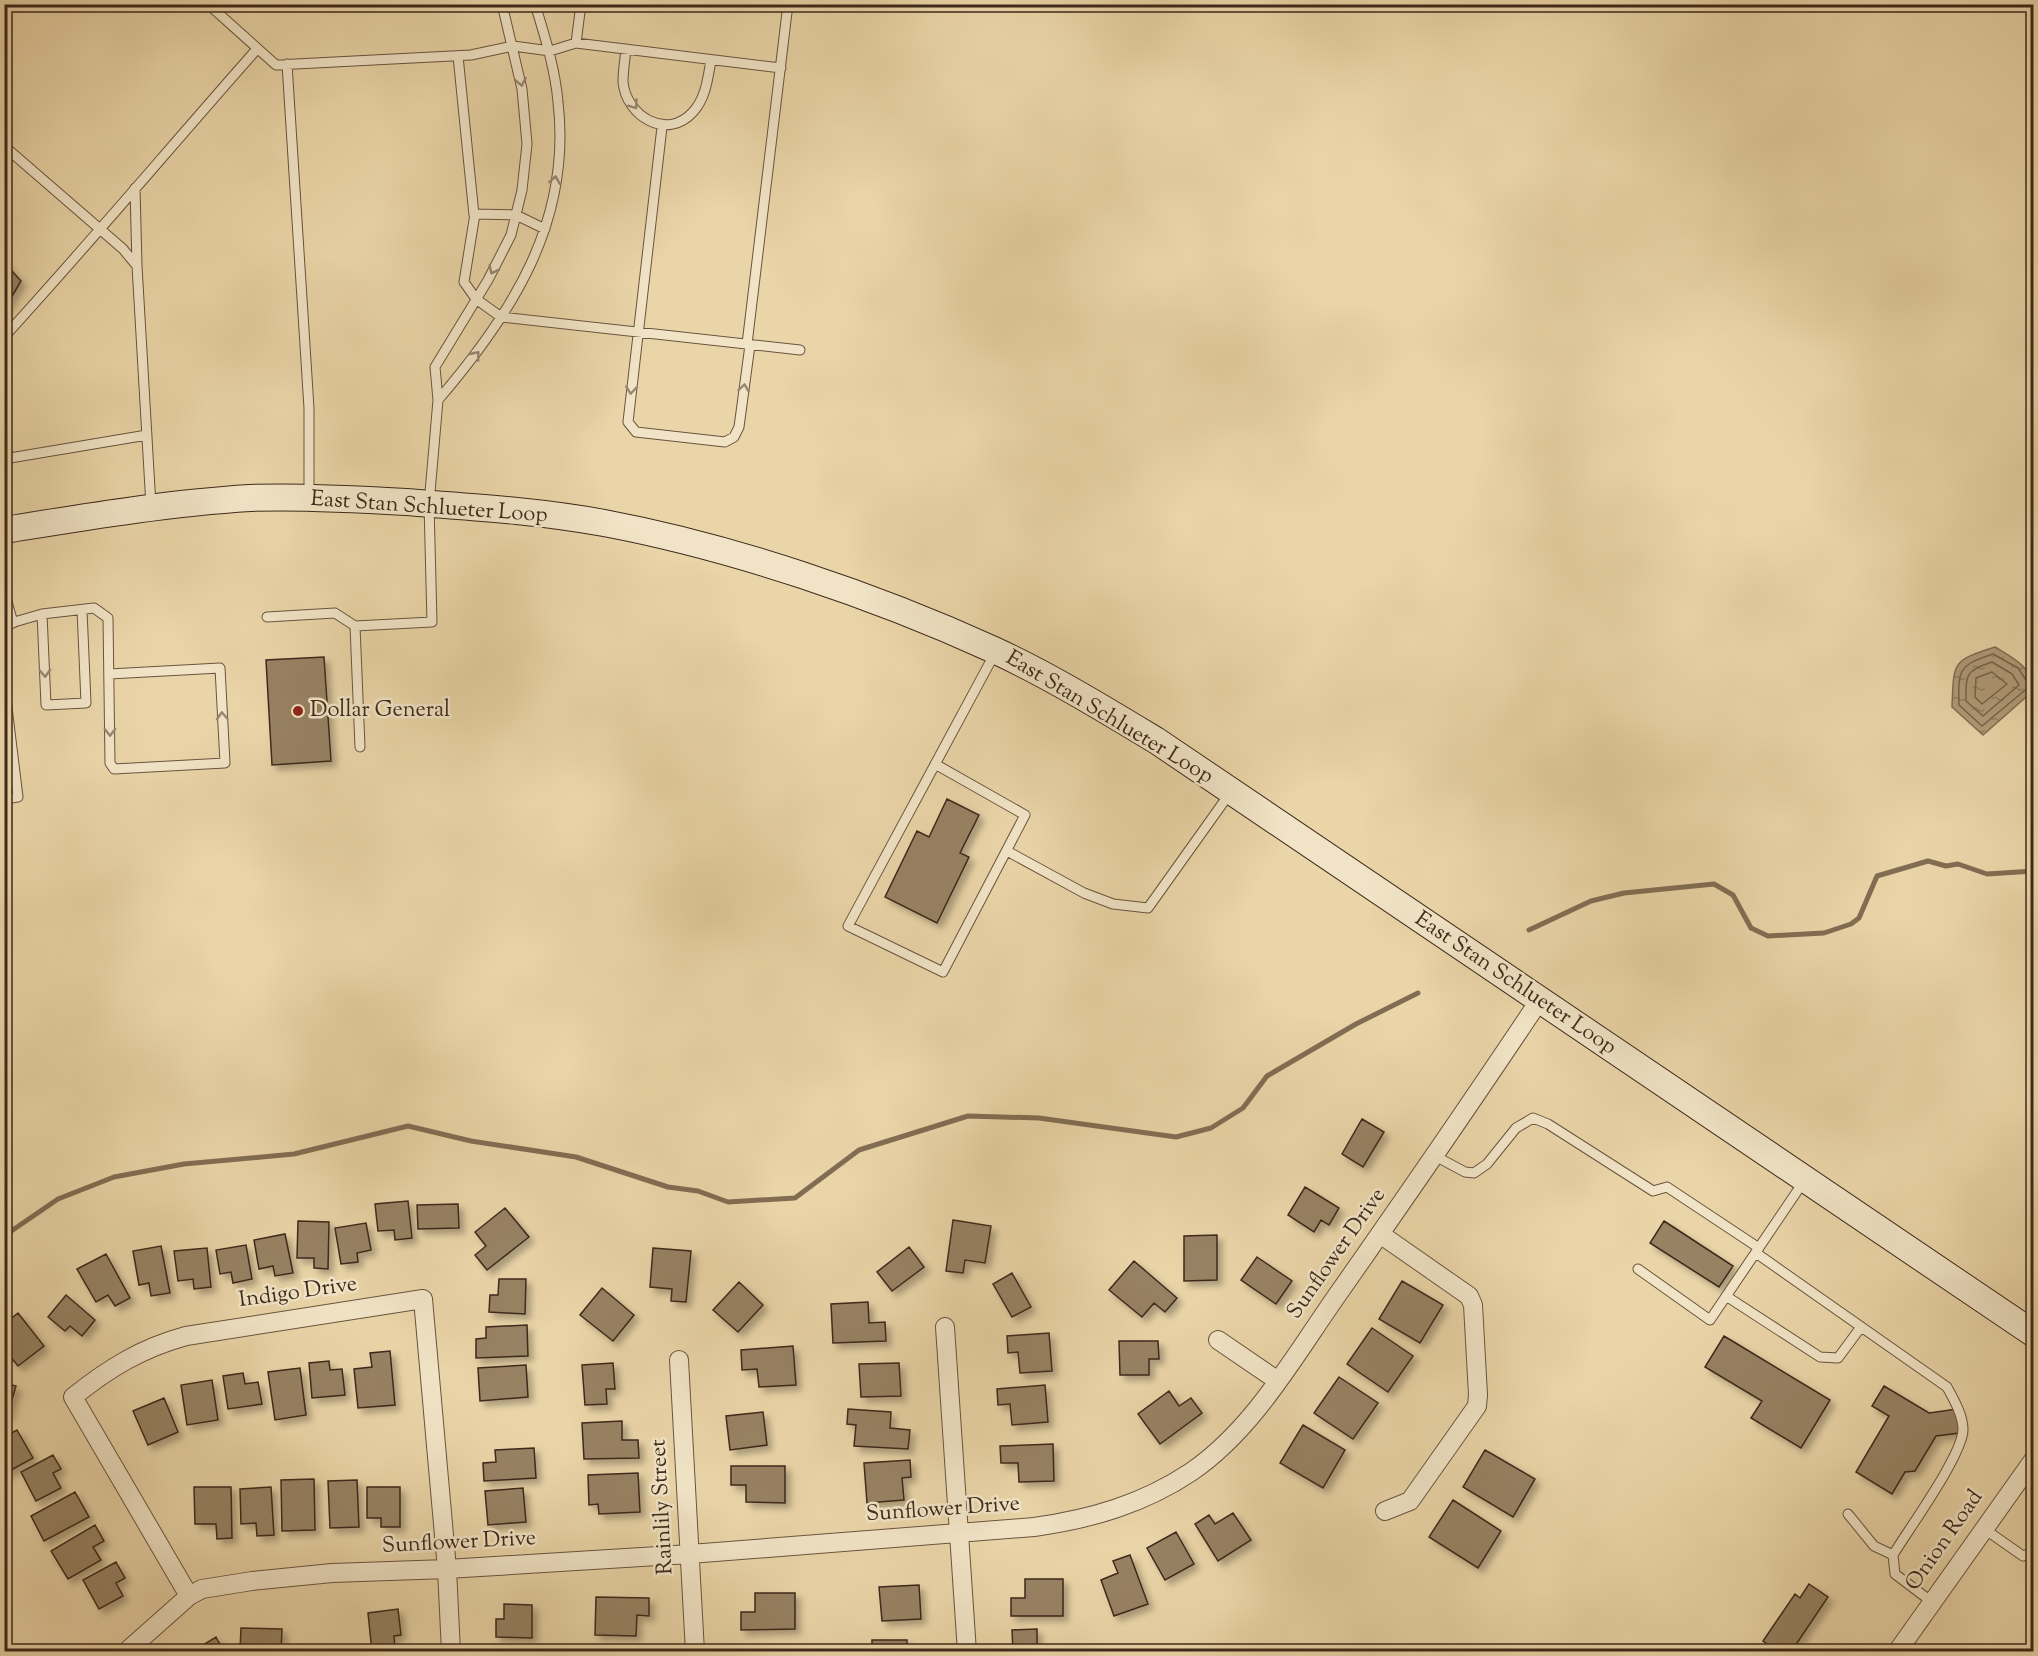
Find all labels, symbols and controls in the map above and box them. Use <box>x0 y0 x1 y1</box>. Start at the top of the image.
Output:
one-way arrow <box>513 76 526 86</box>
one-way arrow <box>627 98 638 109</box>
one-way arrow <box>548 175 561 185</box>
one-way arrow <box>488 264 500 275</box>
one-way arrow <box>468 351 479 362</box>
one-way arrow <box>738 384 750 393</box>
one-way arrow <box>625 386 638 395</box>
street label: East Stan Schlueter Loop <box>309 484 549 532</box>
street label: East Stan Schlueter Loop <box>999 643 1219 793</box>
one-way arrow <box>38 668 51 677</box>
place label: Dollar General <box>310 695 450 727</box>
marker: Dollar General <box>291 704 305 718</box>
one-way arrow <box>216 711 229 720</box>
one-way arrow <box>103 728 116 737</box>
street label: East Stan Schlueter Loop <box>1408 904 1622 1064</box>
street label: Sunflower Drive <box>1280 1182 1394 1326</box>
street label: Indigo Drive <box>237 1269 359 1317</box>
street label: Rainlily Street <box>643 1438 683 1576</box>
street label: Onion Road <box>1898 1484 1992 1598</box>
street label: Sunflower Drive <box>865 1489 1021 1531</box>
street label: Sunflower Drive <box>381 1523 537 1563</box>

